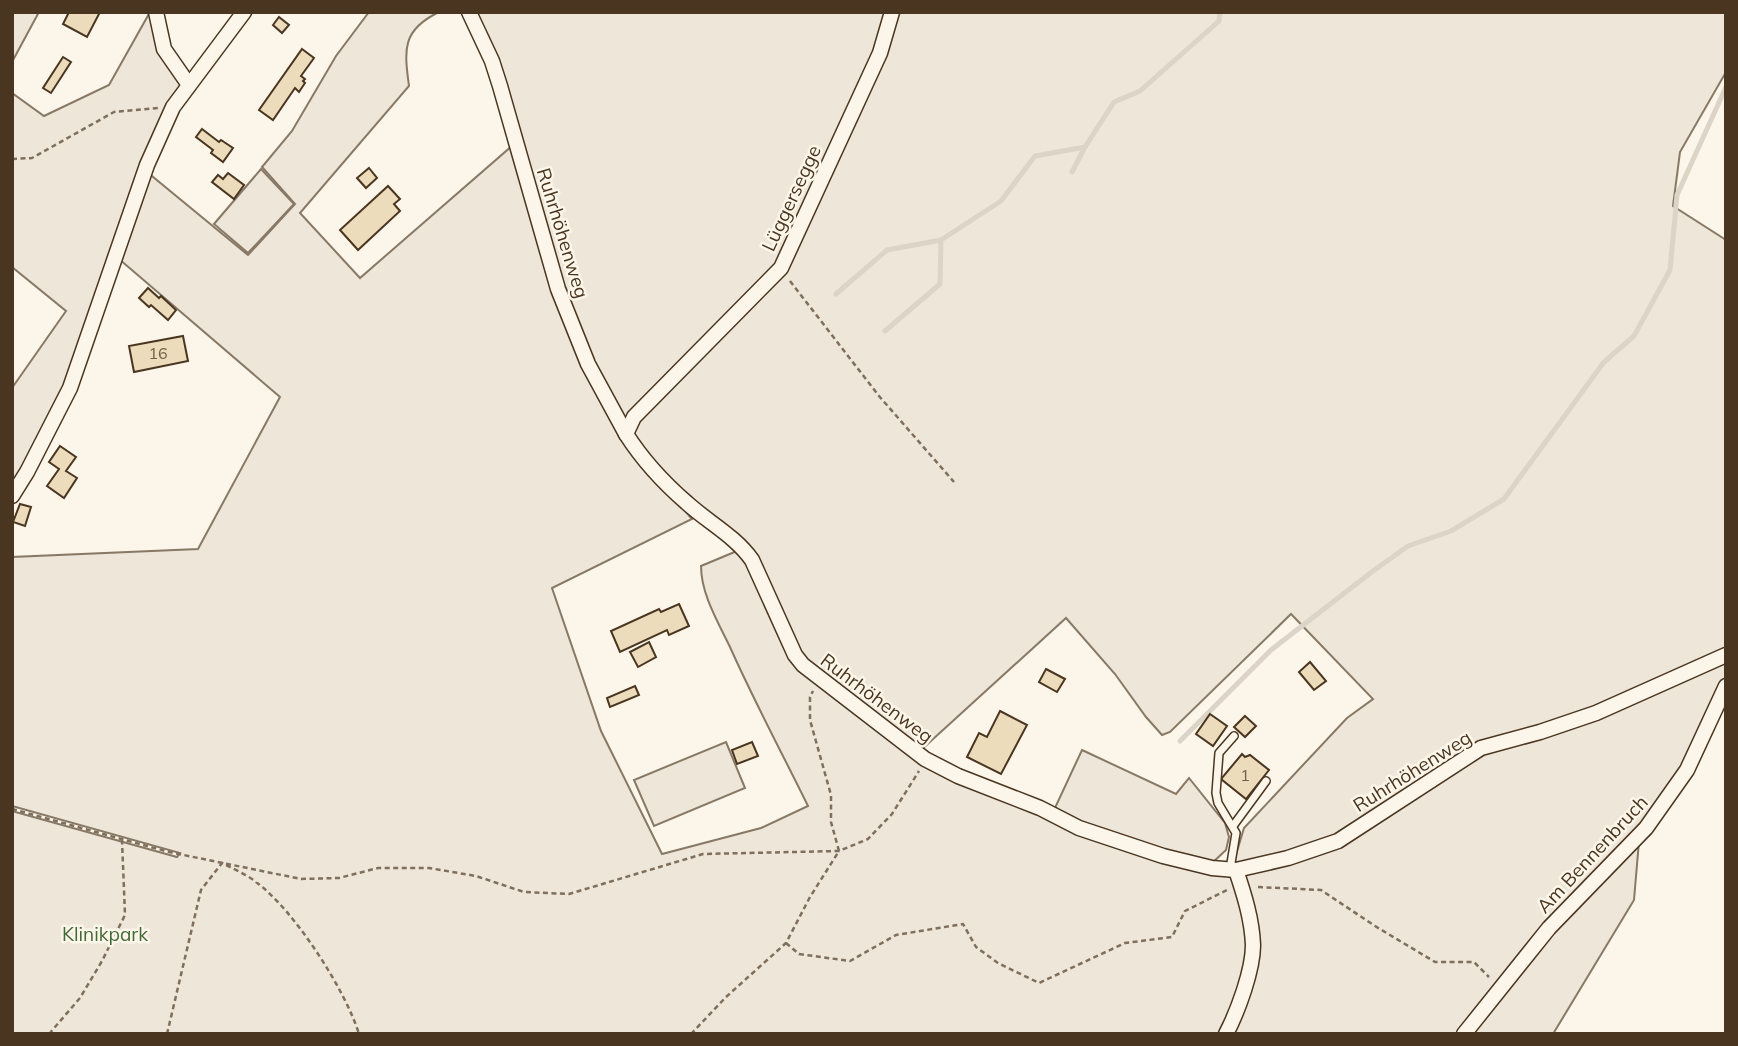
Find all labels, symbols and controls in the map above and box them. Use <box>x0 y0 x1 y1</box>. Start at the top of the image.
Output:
street label: Lüggersegge <box>756 141 826 255</box>
street label: Ruhrhöhenweg <box>532 165 594 301</box>
house number: 16 <box>148 343 168 363</box>
street label: Ruhrhöhenweg <box>816 648 938 748</box>
street label: Ruhrhöhenweg <box>1348 725 1476 817</box>
house number: 1 <box>1240 765 1250 785</box>
street label: Am Bennenbruch <box>1531 790 1653 918</box>
park label: Klinikpark <box>62 922 148 946</box>

